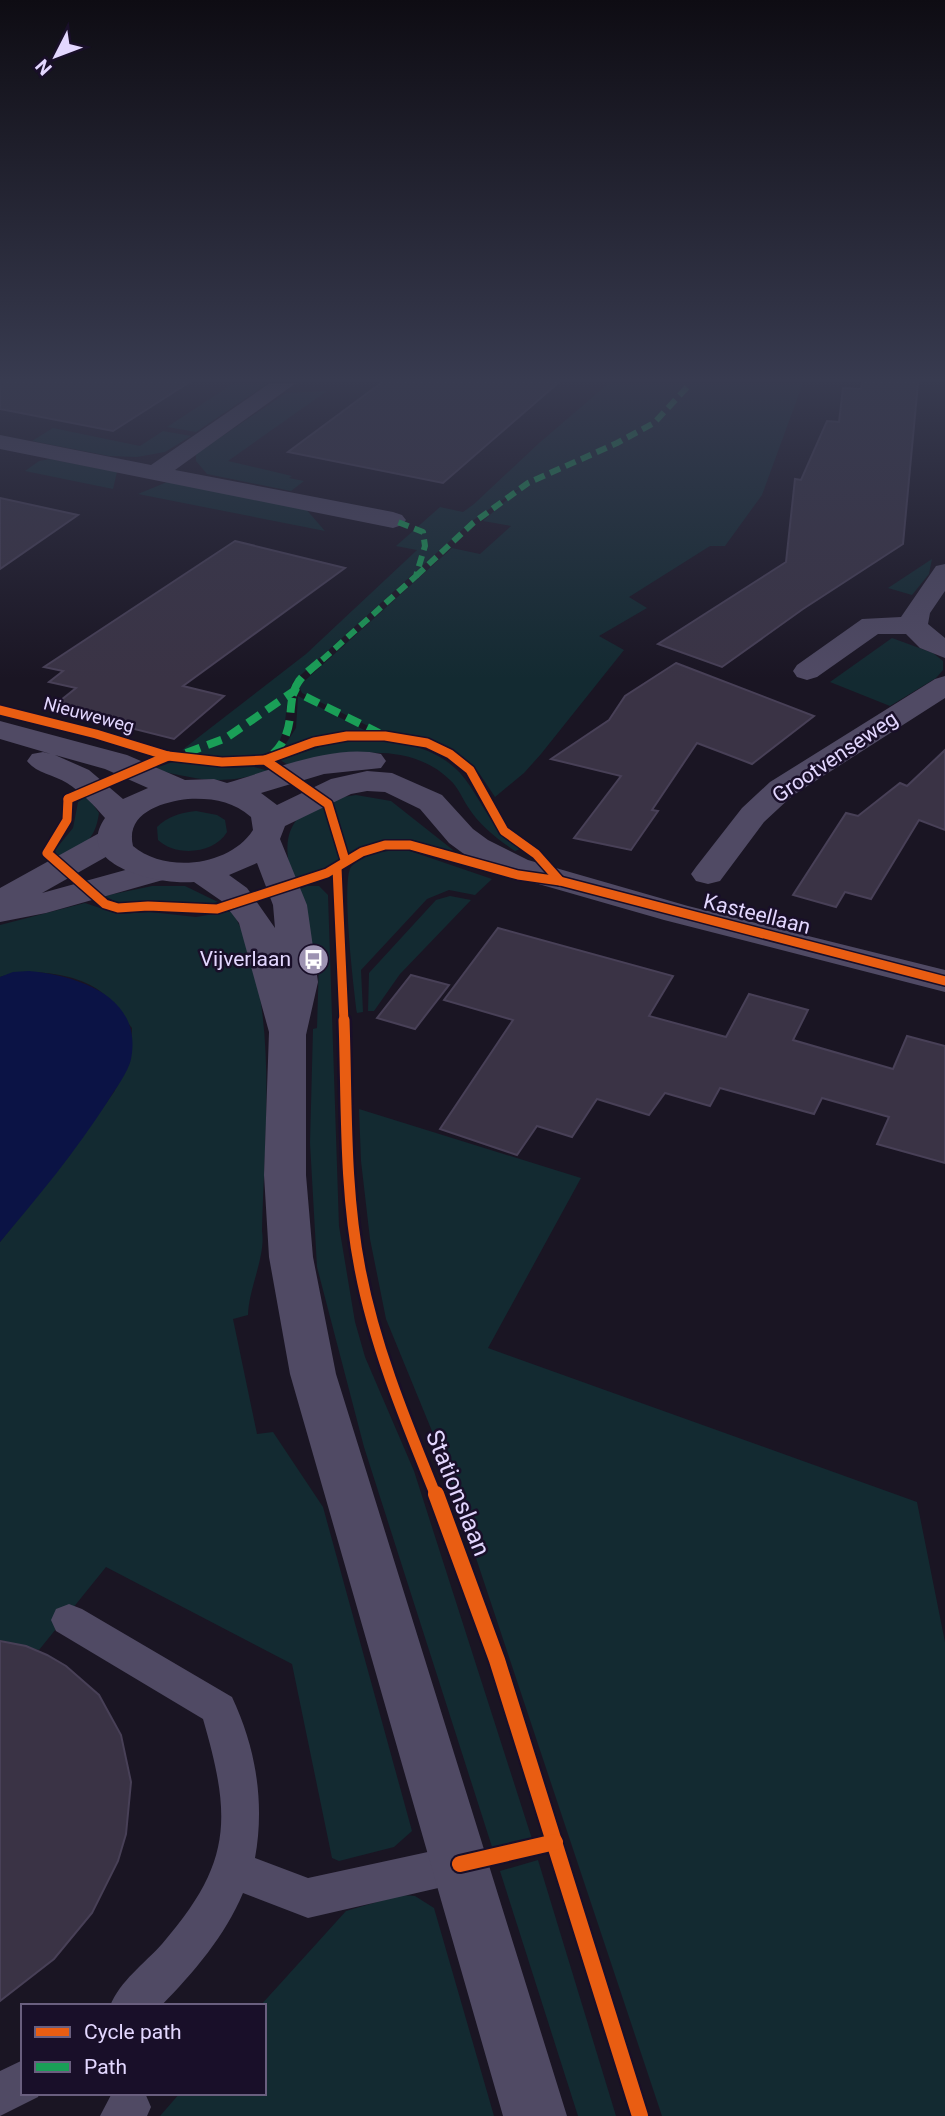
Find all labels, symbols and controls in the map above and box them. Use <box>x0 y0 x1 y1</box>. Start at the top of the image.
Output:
north arrow <box>21 21 91 91</box>
text: N <box>31 54 57 80</box>
street label: Nieuweweg <box>42 692 137 737</box>
street label: Grootvenseweg <box>768 706 902 808</box>
street label: Kasteellaan <box>701 889 813 939</box>
bus stop icon: Vijverlaan <box>297 942 331 976</box>
place label: Vijverlaan <box>200 947 291 971</box>
street label: Stationslaan <box>420 1426 496 1560</box>
legend <box>21 2004 266 2095</box>
text: Cycle path <box>84 2020 182 2044</box>
text: Path <box>84 2055 127 2079</box>

